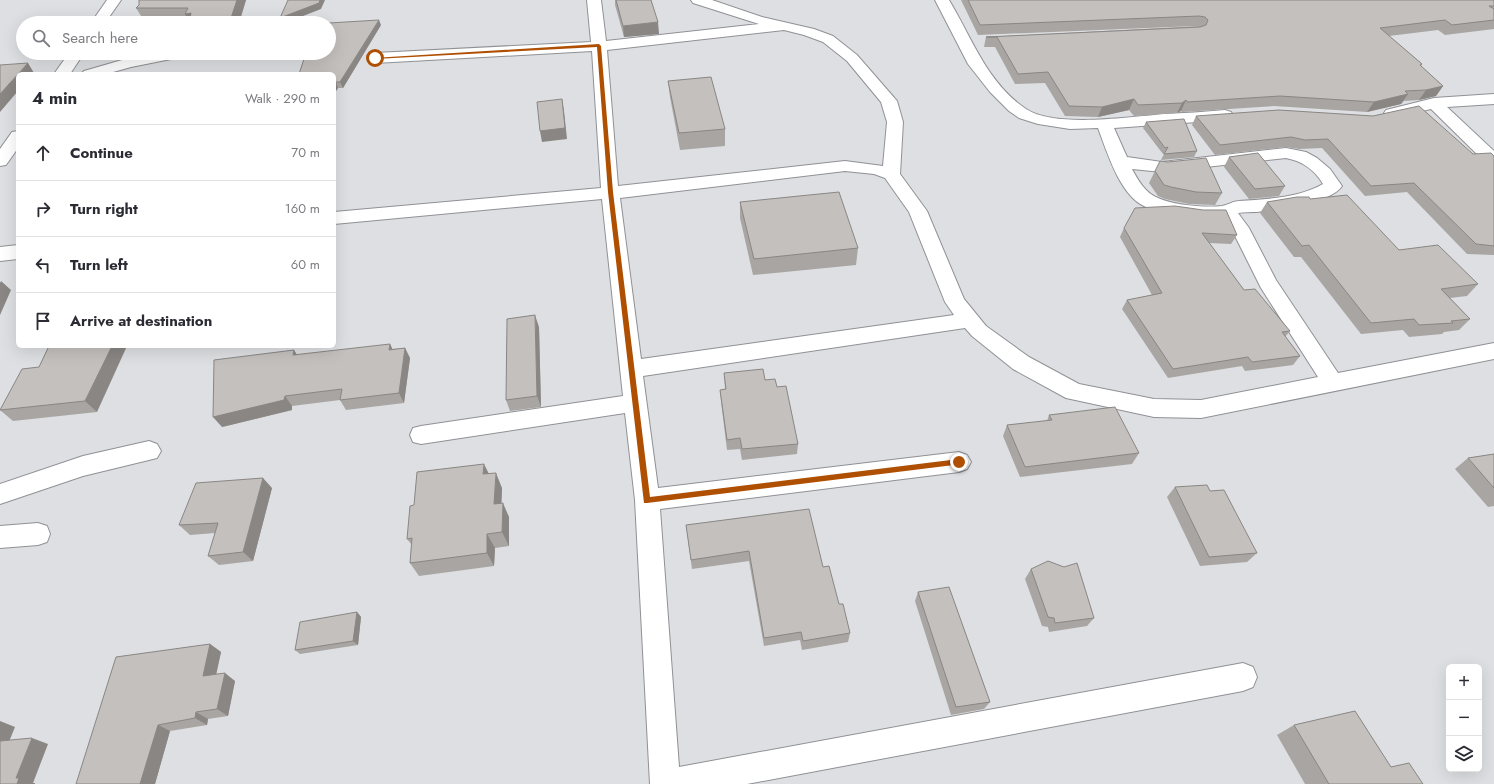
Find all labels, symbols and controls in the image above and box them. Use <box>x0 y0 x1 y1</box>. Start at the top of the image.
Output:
search box <box>16 16 336 60</box>
icon: search <box>30 27 52 49</box>
text: Search here <box>62 27 138 49</box>
route start <box>366 49 384 67</box>
text: 4 min <box>32 86 77 110</box>
text: Walk · 290 m <box>245 89 320 108</box>
icon: ahead <box>32 142 54 164</box>
text: Continue <box>70 142 133 164</box>
text: 70 m <box>291 143 320 162</box>
icon: right <box>32 198 54 220</box>
text: Turn right <box>70 198 138 220</box>
text: 160 m <box>285 199 320 218</box>
icon: left <box>32 254 54 276</box>
text: Turn left <box>70 254 128 276</box>
text: 60 m <box>291 255 320 274</box>
icon: arrive <box>32 310 54 332</box>
text: Arrive at destination <box>70 310 212 332</box>
route end <box>950 453 968 471</box>
map controls <box>1446 664 1482 772</box>
button: + <box>1446 664 1482 700</box>
button: − <box>1446 700 1482 736</box>
button: layers <box>1446 736 1482 772</box>

